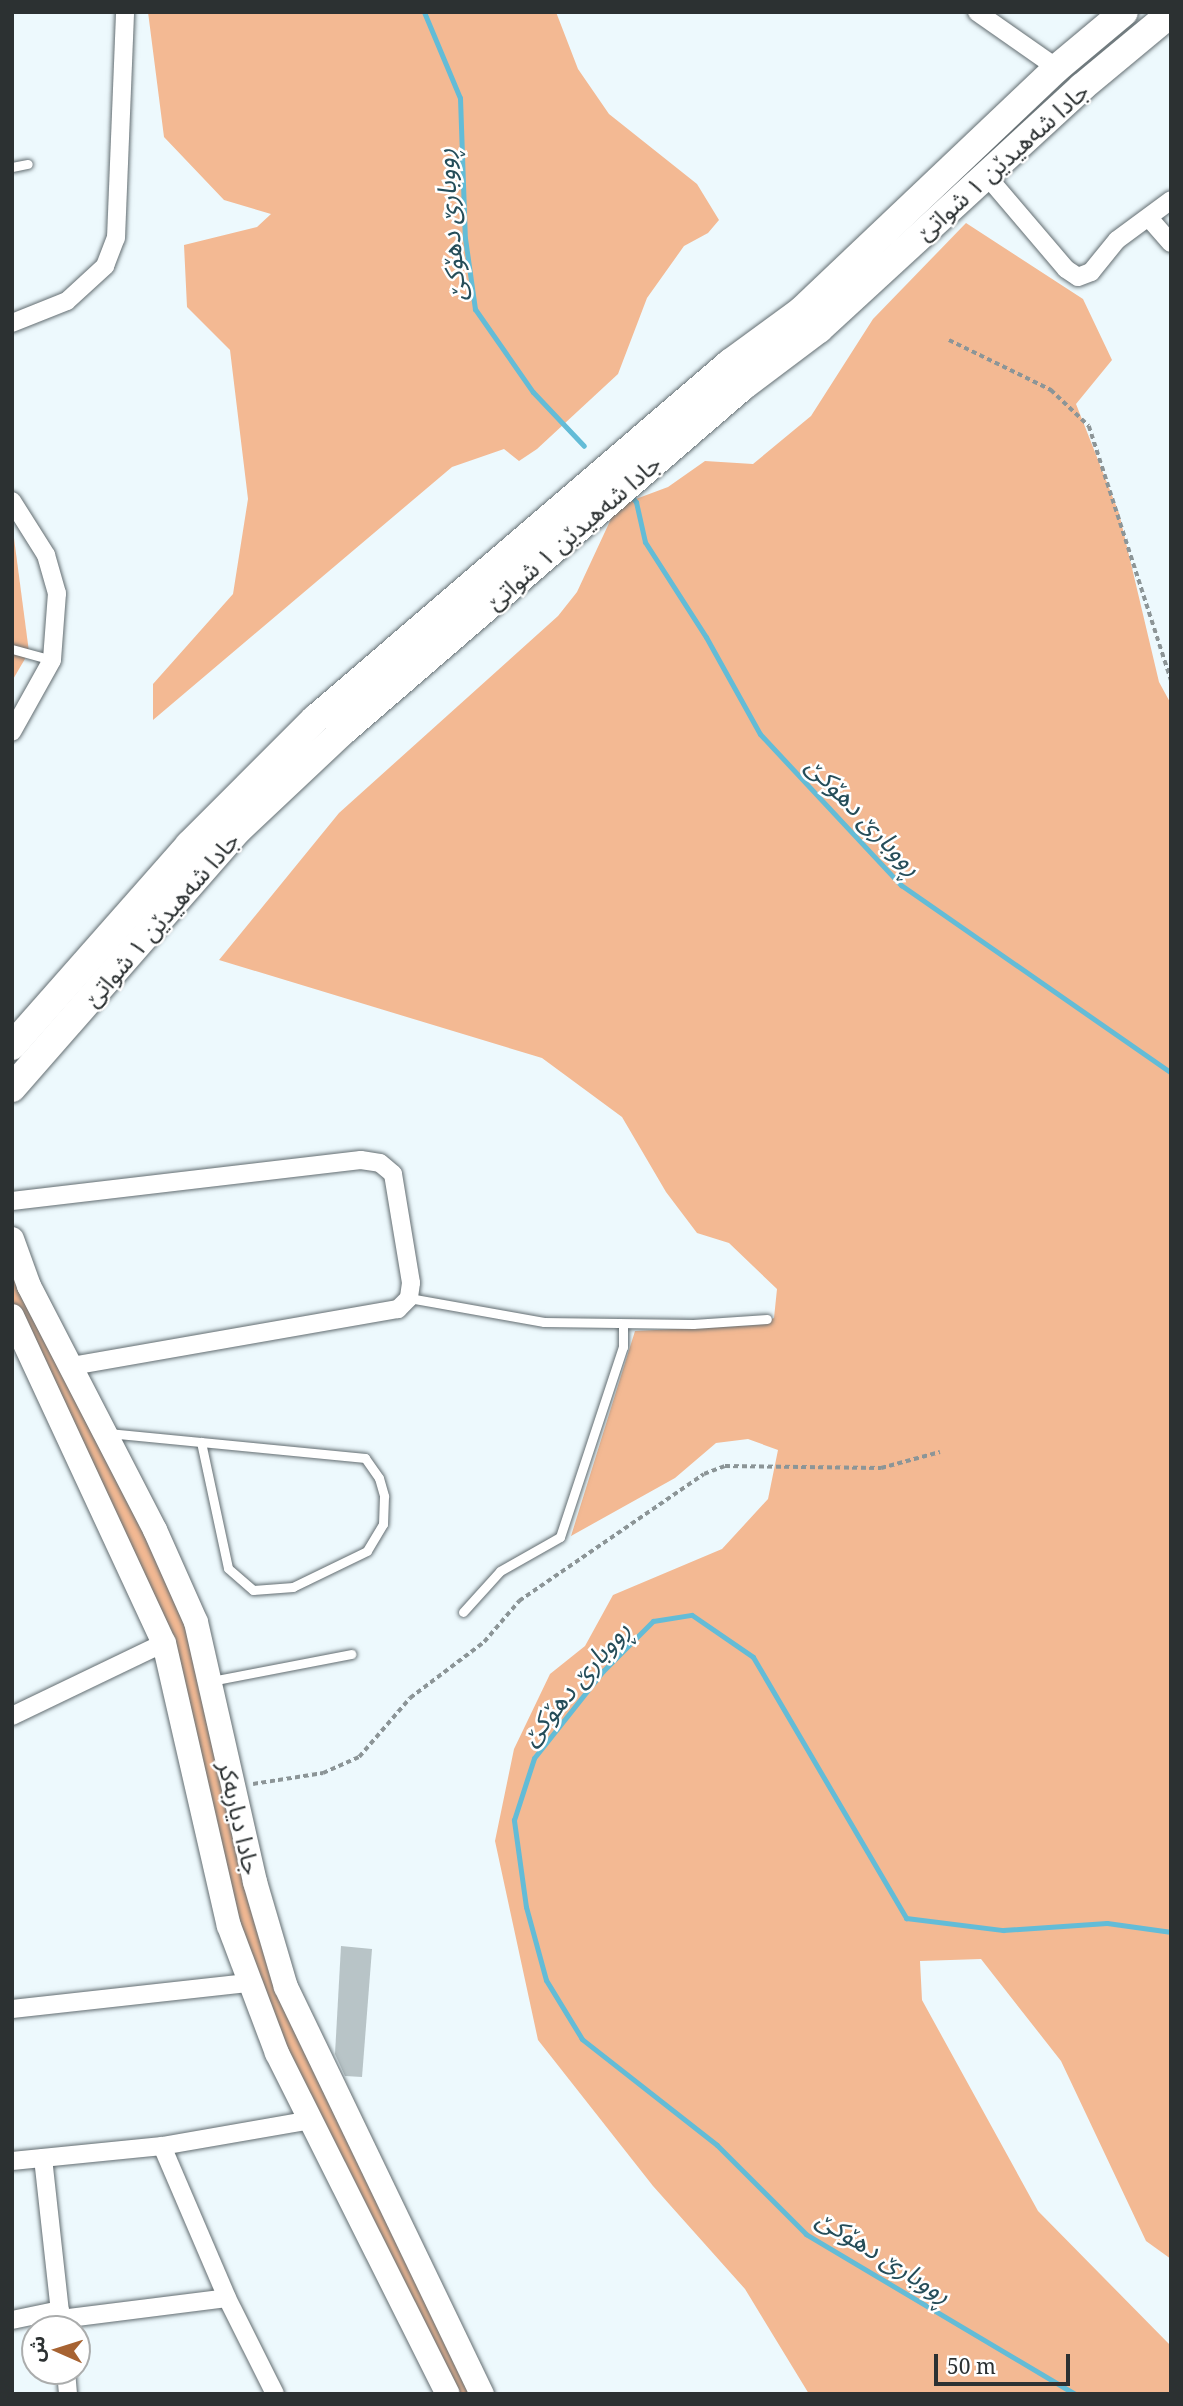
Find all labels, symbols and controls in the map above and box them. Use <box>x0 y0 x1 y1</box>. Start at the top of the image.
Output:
street label: جادا شەهیدێن ١ شواتێ <box>910 76 1094 246</box>
water label: ڕووبارێ دهۆكێ <box>428 148 472 302</box>
street label: جادا شەهیدێن ١ شواتێ <box>480 448 666 616</box>
water label: ڕووبارێ دهۆكێ <box>800 750 928 882</box>
street label: جادا شەهیدێن ١ شواتێ <box>77 826 245 1012</box>
water label: ڕووبارێ دهۆكێ <box>514 1614 636 1752</box>
street label: جادا دیاربه‌كر <box>213 1758 267 1878</box>
water label: ڕووبارێ دهۆكێ <box>811 2202 957 2310</box>
north arrow <box>21 2315 91 2385</box>
text: ش <box>23 2335 51 2363</box>
scale bar <box>938 2340 1074 2384</box>
text: 50 m <box>947 2352 996 2380</box>

